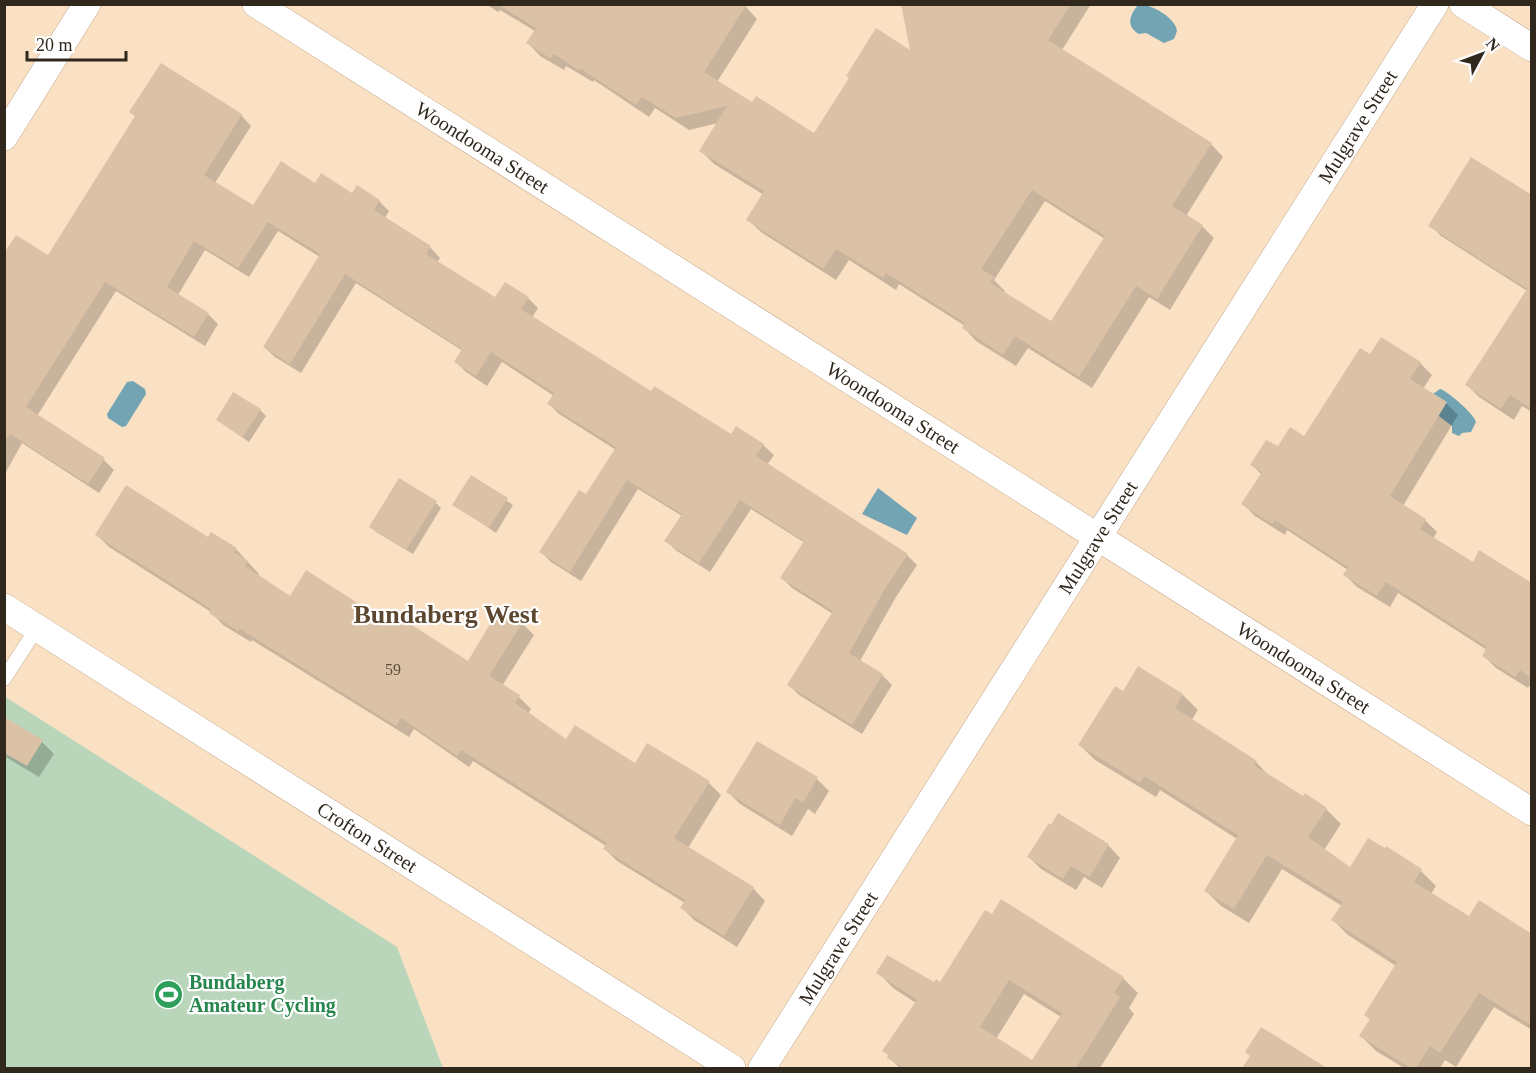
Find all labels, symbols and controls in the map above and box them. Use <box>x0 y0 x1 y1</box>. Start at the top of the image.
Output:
scale bar <box>27 24 126 62</box>
north arrow <box>1452 24 1512 84</box>
text: 20 m <box>36 35 73 55</box>
text: N <box>1483 35 1503 55</box>
street label: Mulgrave Street <box>1314 66 1402 187</box>
street label: Woondooma Street <box>412 97 553 198</box>
street label: Woondooma Street <box>822 357 964 458</box>
street label: Mulgrave Street <box>1054 476 1142 598</box>
district label: Bundaberg West <box>353 600 539 629</box>
street label: Woondooma Street <box>1233 617 1375 718</box>
house number: 59 <box>385 661 401 678</box>
street label: Crofton Street <box>313 797 422 877</box>
street label: Mulgrave Street <box>794 887 882 1009</box>
place label: Bundaberg Amateur Cycling <box>189 971 336 1017</box>
sports icon: Bundaberg Amateur Cycling <box>152 978 184 1010</box>

